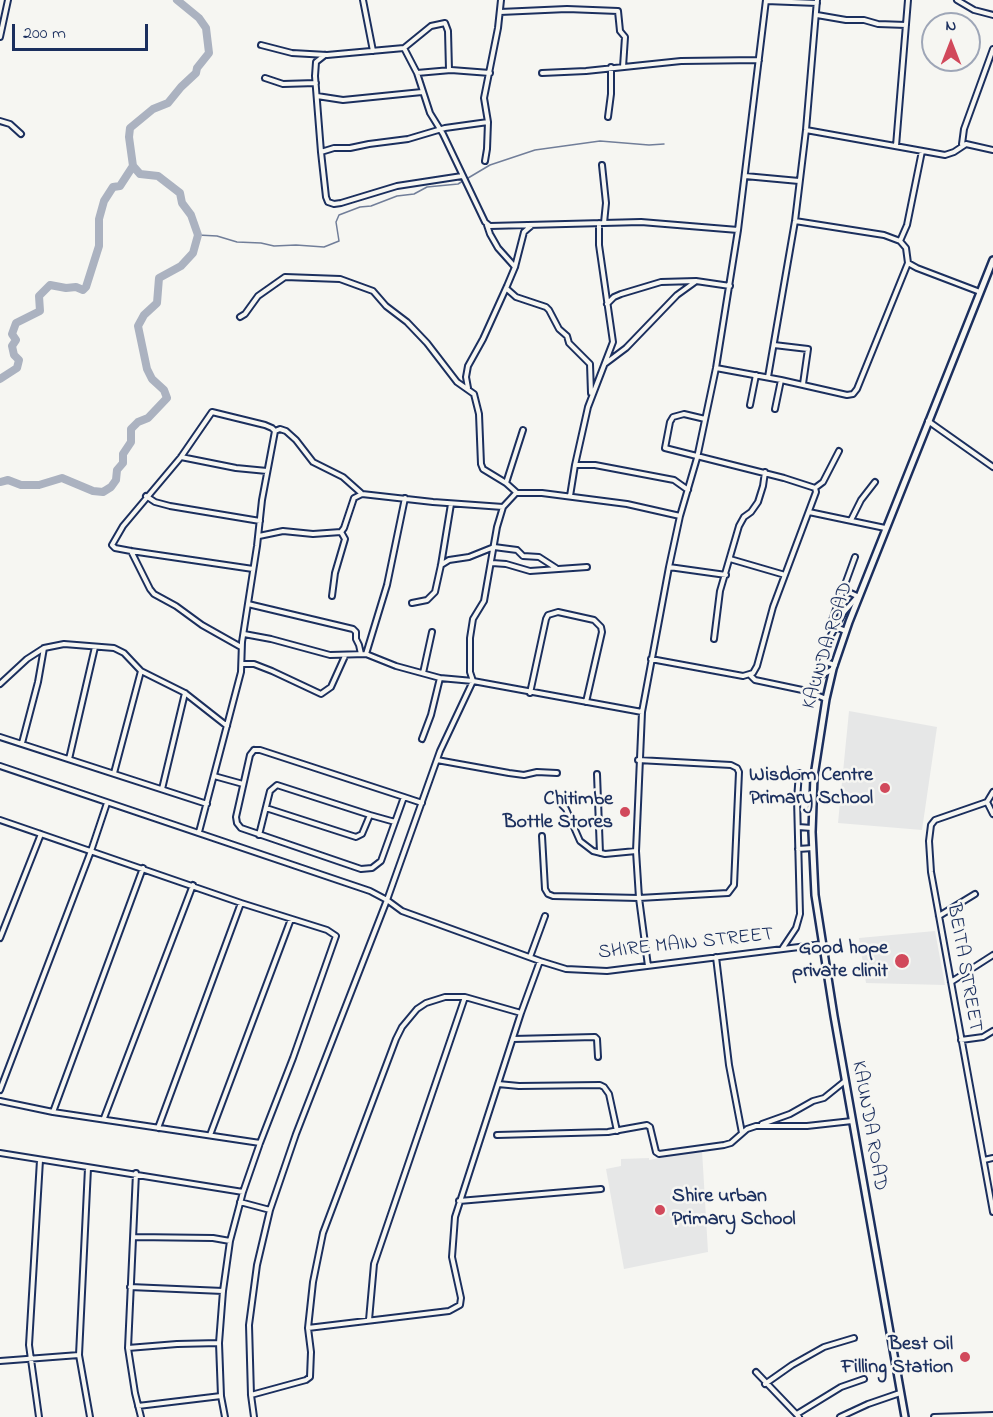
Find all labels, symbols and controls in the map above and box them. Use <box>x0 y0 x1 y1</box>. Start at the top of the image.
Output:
scale bar <box>15 12 152 50</box>
north arrow <box>921 12 981 72</box>
text: N <box>946 14 956 38</box>
text: 200 m <box>23 21 66 47</box>
street label: KAUNDA ROAD <box>798 580 860 712</box>
place label: Wisdom Centre Primary School <box>749 765 873 812</box>
marker: Wisdom Centre Primary School <box>878 781 892 795</box>
place label: Chitimbe Bottle Stores <box>503 789 613 836</box>
marker: Chitimbe Bottle Stores <box>618 805 632 819</box>
street label: BEITA STREET <box>940 902 986 1034</box>
street label: SHIRE MAIN STREET <box>597 924 775 966</box>
place label: Good hope private clinit <box>792 938 888 985</box>
marker: Good hope private clinit <box>893 952 911 970</box>
street label: KAUNDA ROAD <box>845 1059 891 1193</box>
place label: Shire urban Primary School <box>672 1186 796 1233</box>
marker: Shire urban Primary School <box>653 1203 667 1217</box>
place label: Best Oil Filling Station <box>841 1334 953 1381</box>
marker: Best Oil Filling Station <box>958 1350 972 1364</box>

